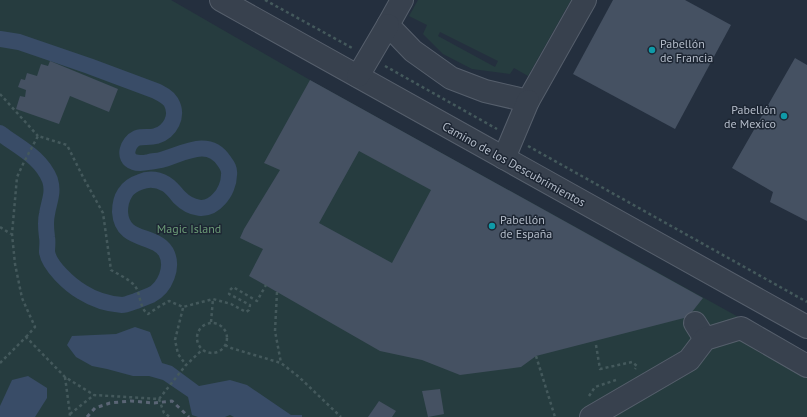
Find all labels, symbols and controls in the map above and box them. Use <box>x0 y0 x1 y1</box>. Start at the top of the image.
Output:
place label: Pabellón de Francia <box>660 36 713 65</box>
marker: Pabellón de Francia <box>647 45 657 55</box>
place label: Pabellón de Mexico <box>724 102 776 131</box>
marker: Pabellón de Mexico <box>779 111 789 121</box>
street label: Camino de los Descubrimientos <box>440 118 588 210</box>
place label: Pabellón de España <box>500 212 552 241</box>
park label: Magic Island <box>157 221 221 236</box>
marker: Pabellón de España <box>487 221 497 231</box>

